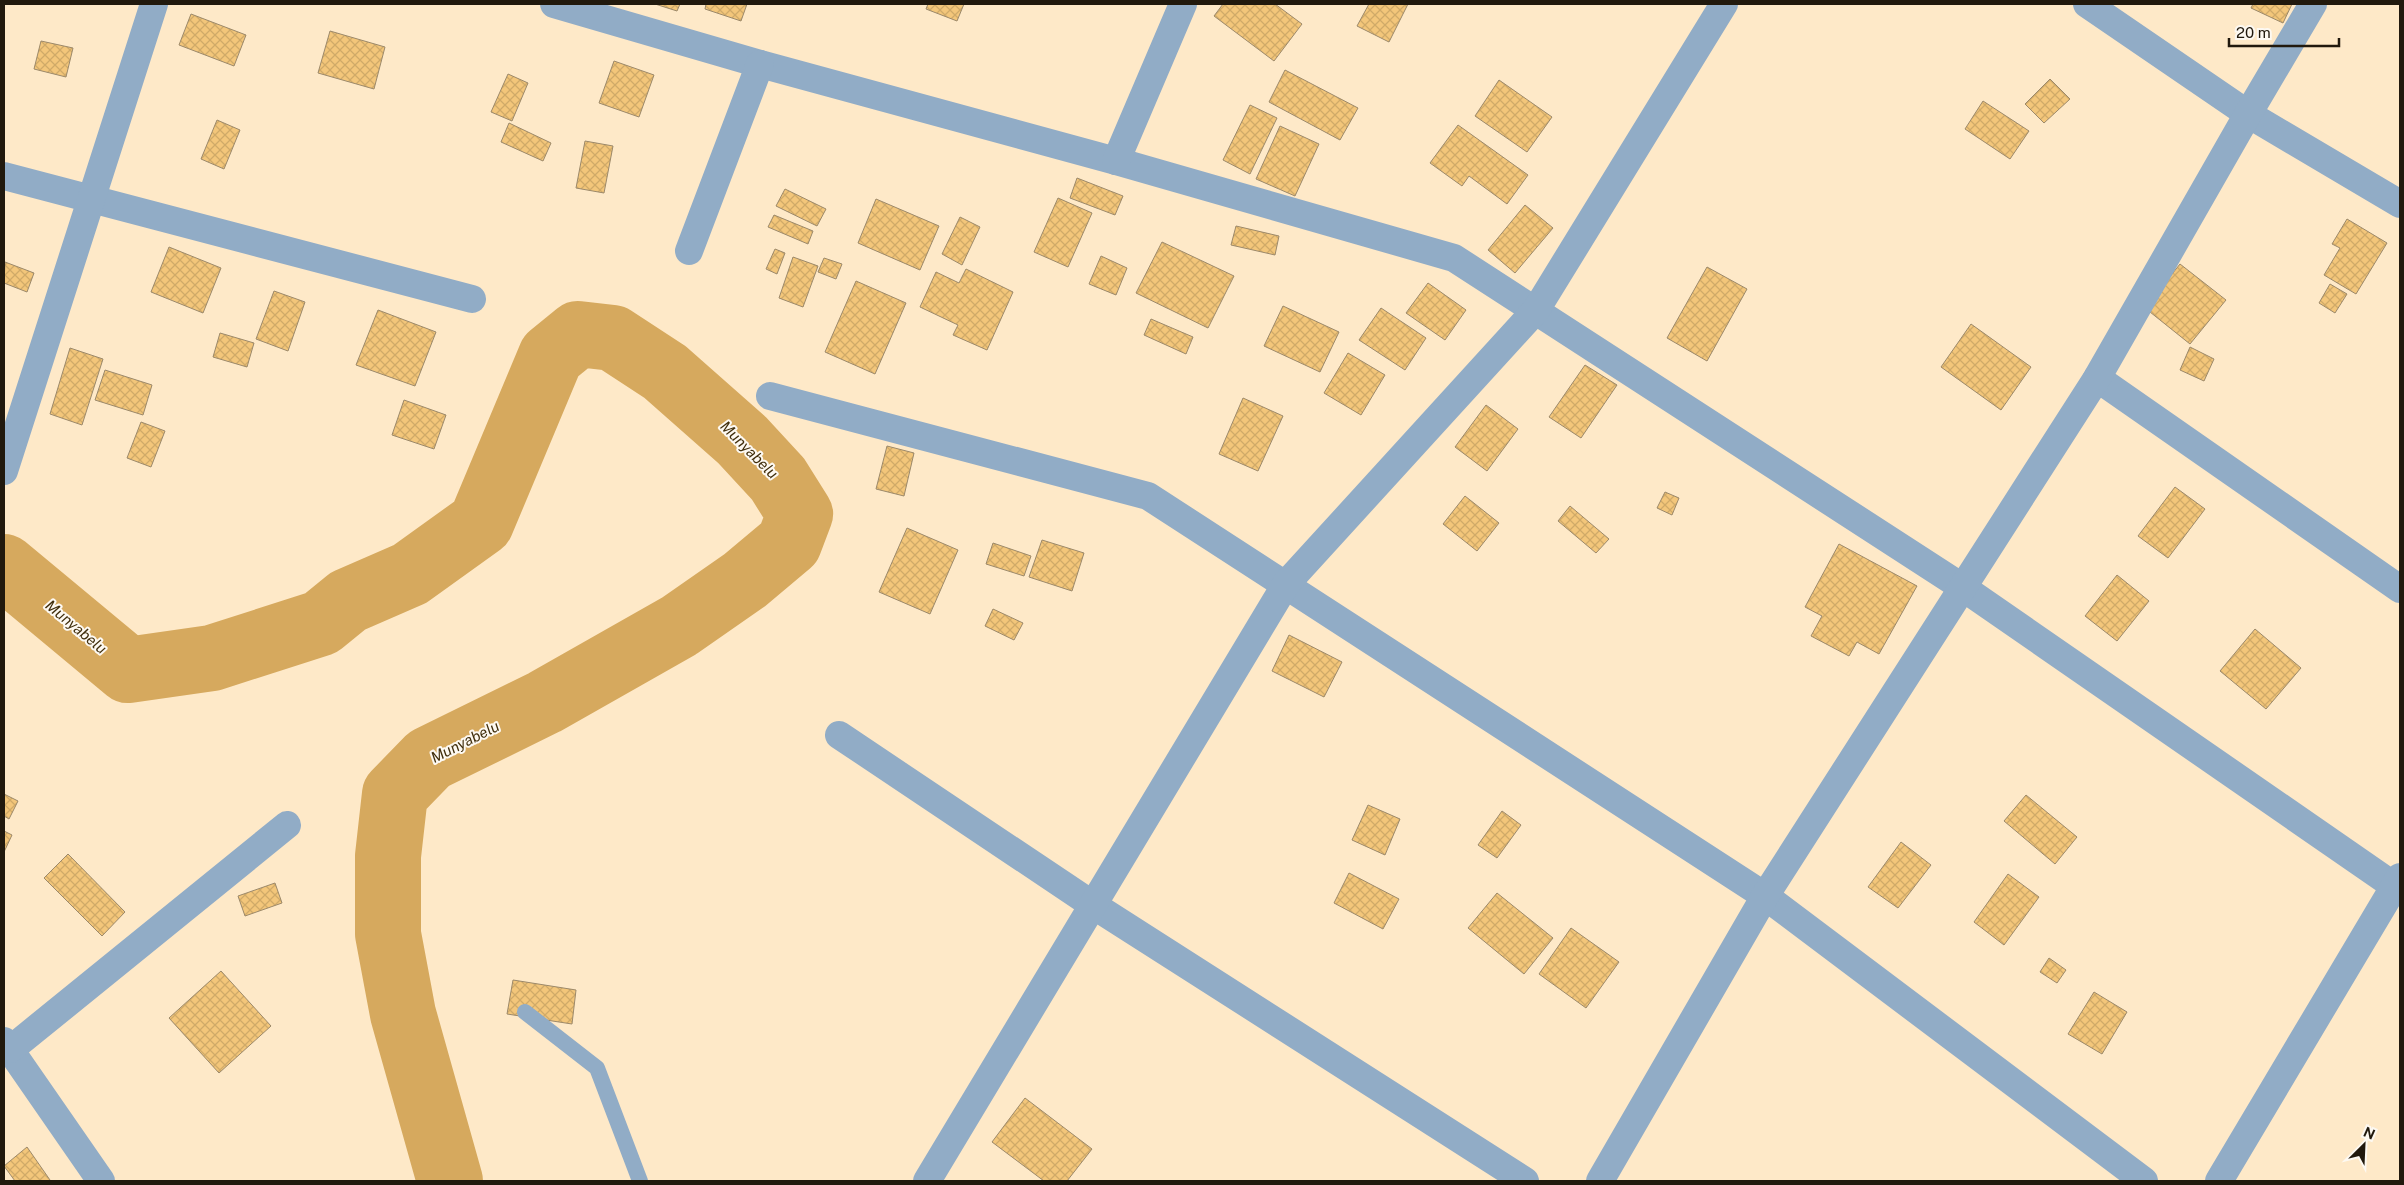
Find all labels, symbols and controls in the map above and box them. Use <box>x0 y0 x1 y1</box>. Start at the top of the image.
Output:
scale bar <box>2229 15 2339 47</box>
text: 20 m <box>2236 24 2271 41</box>
water label: Munyabelu <box>717 417 782 482</box>
water label: Munyabelu <box>42 596 110 657</box>
water label: Munyabelu <box>428 717 502 766</box>
north arrow <box>2339 1120 2389 1170</box>
text: N <box>2361 1124 2378 1143</box>

